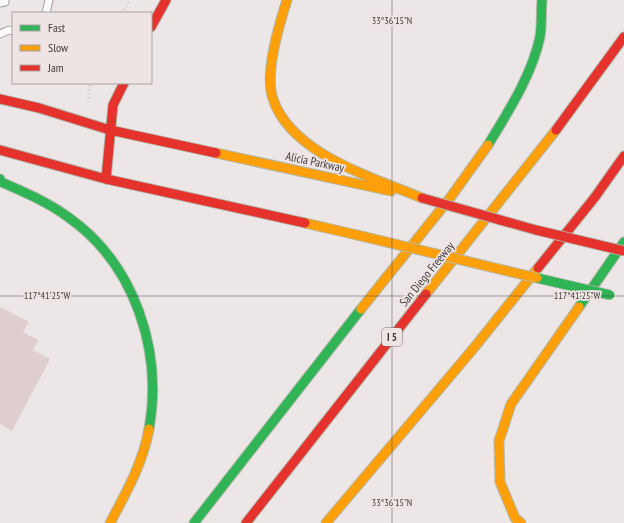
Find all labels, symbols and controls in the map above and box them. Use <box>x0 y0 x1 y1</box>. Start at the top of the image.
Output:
legend <box>12 12 152 84</box>
text: 33°36'15"N <box>372 14 412 27</box>
text: Fast <box>48 20 66 35</box>
text: Slow <box>48 40 69 55</box>
text: Jam <box>47 60 64 75</box>
street label: Alicia Parkway <box>284 148 346 175</box>
street label: San Diego Freeway <box>396 238 458 309</box>
text: 117°41'25"W <box>24 289 71 302</box>
text: 117°41'25"W <box>554 289 601 302</box>
road number: I 5 <box>382 328 402 346</box>
text: 33°36'15"N <box>372 496 412 509</box>

